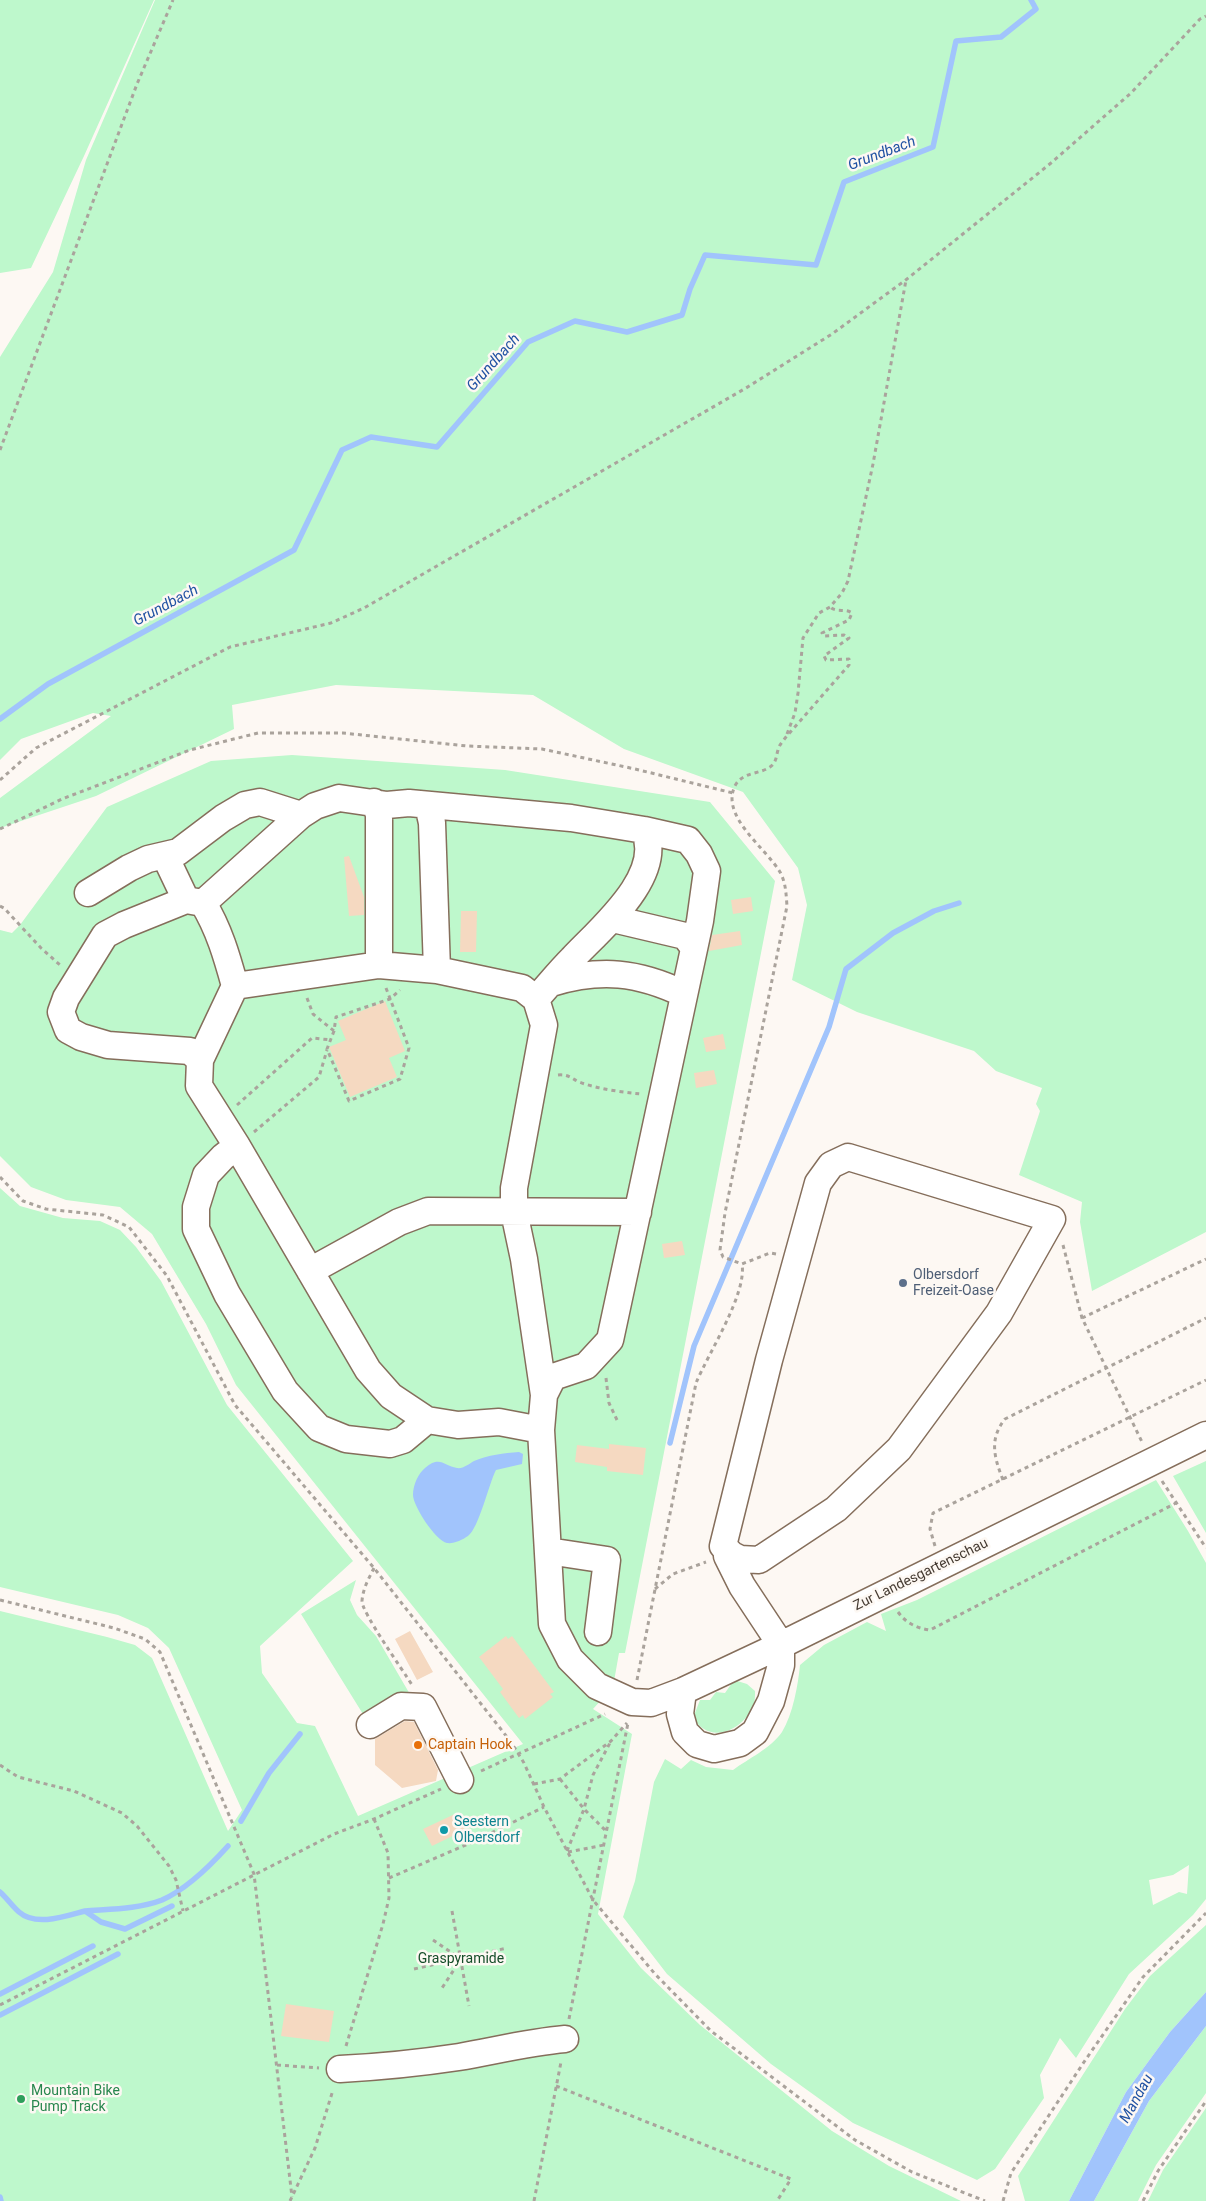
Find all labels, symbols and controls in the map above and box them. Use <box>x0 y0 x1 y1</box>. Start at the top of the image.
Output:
water label: Grundbach <box>846 133 918 175</box>
water label: Grundbach <box>464 331 524 395</box>
water label: Grundbach <box>131 581 201 631</box>
place label: Olbersdorf Freizeit-Oase <box>913 1267 994 1300</box>
marker: Olbersdorf Freizeit-Oase <box>897 1277 909 1289</box>
street label: Zur Landesgartenschau <box>851 1535 991 1615</box>
place label: Captain Hook <box>428 1737 512 1753</box>
marker: Captain Hook <box>412 1739 424 1751</box>
place label: Seestern Olbersdorf <box>454 1814 520 1846</box>
marker: Seestern Olbersdorf <box>438 1824 450 1836</box>
park label: Graspyramide <box>418 1951 504 1967</box>
water label: Mandau <box>1116 2072 1158 2126</box>
place label: Mountain Bike Pump Track <box>31 2083 120 2116</box>
marker: Mountain Bike Pump Track <box>15 2093 27 2105</box>

